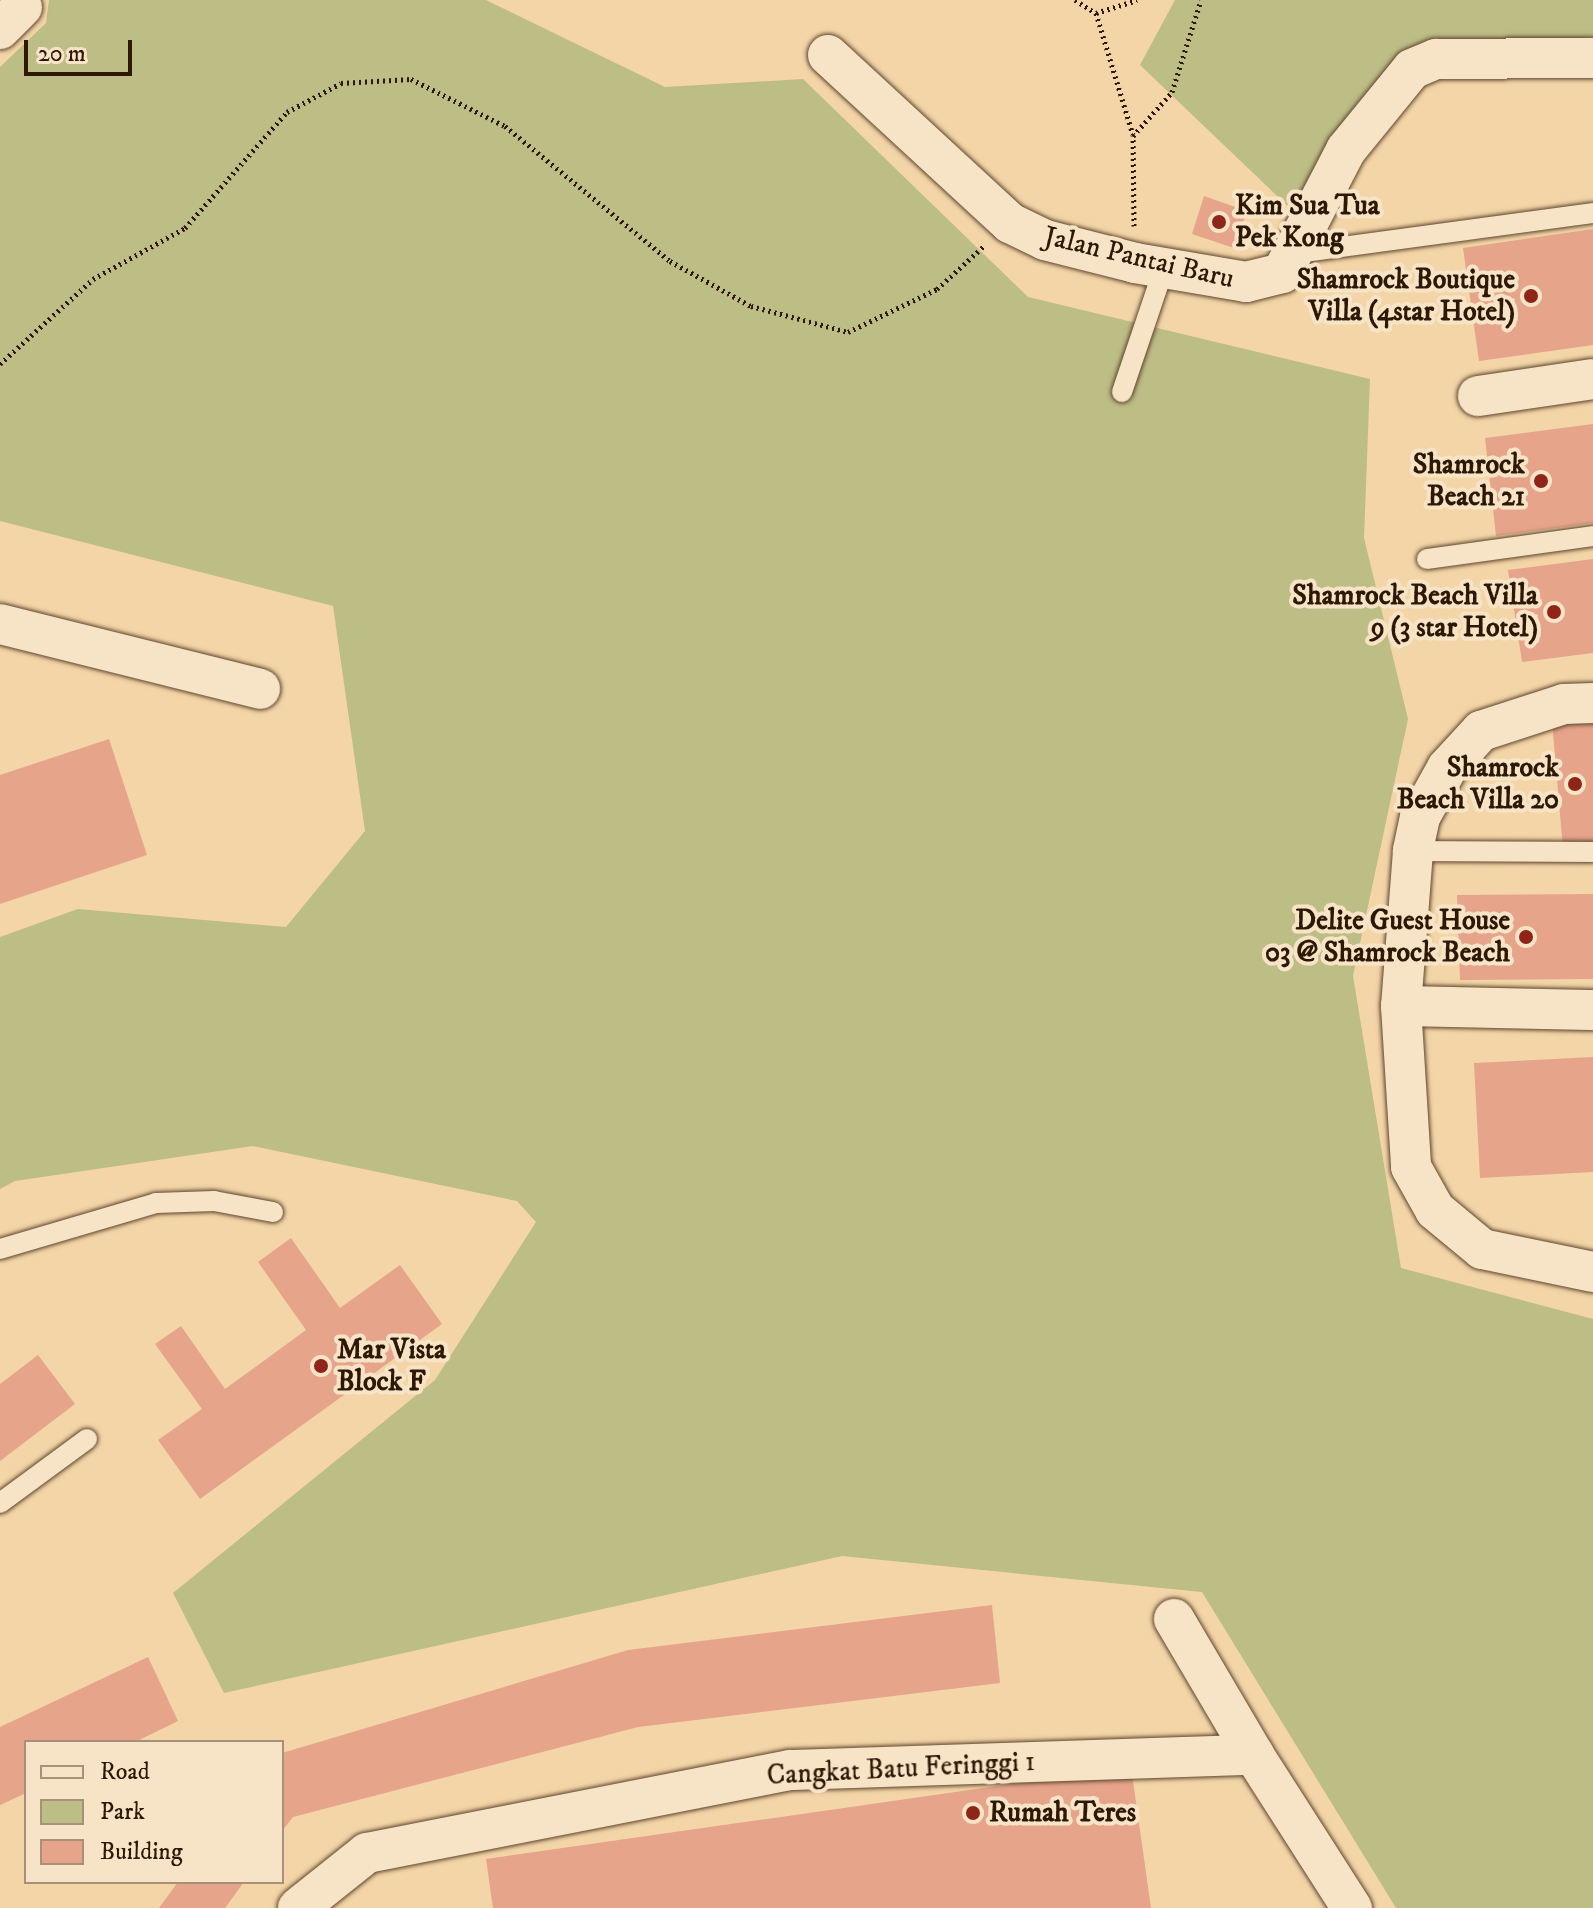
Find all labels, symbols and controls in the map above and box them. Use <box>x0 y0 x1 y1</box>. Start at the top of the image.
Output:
scale bar <box>28 24 136 74</box>
text: 20 m <box>38 39 86 69</box>
place label: Kim Sua Tua Pek Kong <box>1235 189 1380 255</box>
marker: Kim Sua Tua Pek Kong <box>1210 213 1228 231</box>
street label: Jalan Pantai Baru <box>1041 220 1237 296</box>
place label: Shamrock Boutique Villa (4star Hotel) <box>1297 263 1515 329</box>
marker: Shamrock Boutique Villa (4star Hotel) <box>1522 287 1540 305</box>
place label: Shamrock Beach 21 <box>1413 448 1525 514</box>
marker: Shamrock Beach 21 <box>1532 472 1550 490</box>
place label: Shamrock Beach Villa 9 (3 star Hotel) <box>1292 579 1538 645</box>
marker: Shamrock Beach Villa 9 (3 star Hotel) <box>1545 603 1563 621</box>
place label: Shamrock Beach Villa 20 <box>1397 751 1559 817</box>
marker: Shamrock Beach Villa 20 <box>1566 775 1584 793</box>
place label: Delite Guest House 03 @ Shamrock Beach <box>1265 904 1510 970</box>
marker: Delite Guest House 03 @ Shamrock Beach <box>1517 928 1535 946</box>
place label: Mar Vista Block F <box>337 1333 446 1399</box>
marker: Mar Vista Block F <box>312 1357 330 1375</box>
legend <box>24 1740 284 1884</box>
street label: Cangkat Batu Feringgi 1 <box>766 1745 1036 1793</box>
text: Road <box>100 1757 150 1787</box>
place label: Rumah Teres <box>989 1796 1136 1830</box>
text: Park <box>100 1797 145 1827</box>
marker: Rumah Teres <box>964 1804 982 1822</box>
text: Building <box>100 1837 183 1867</box>

